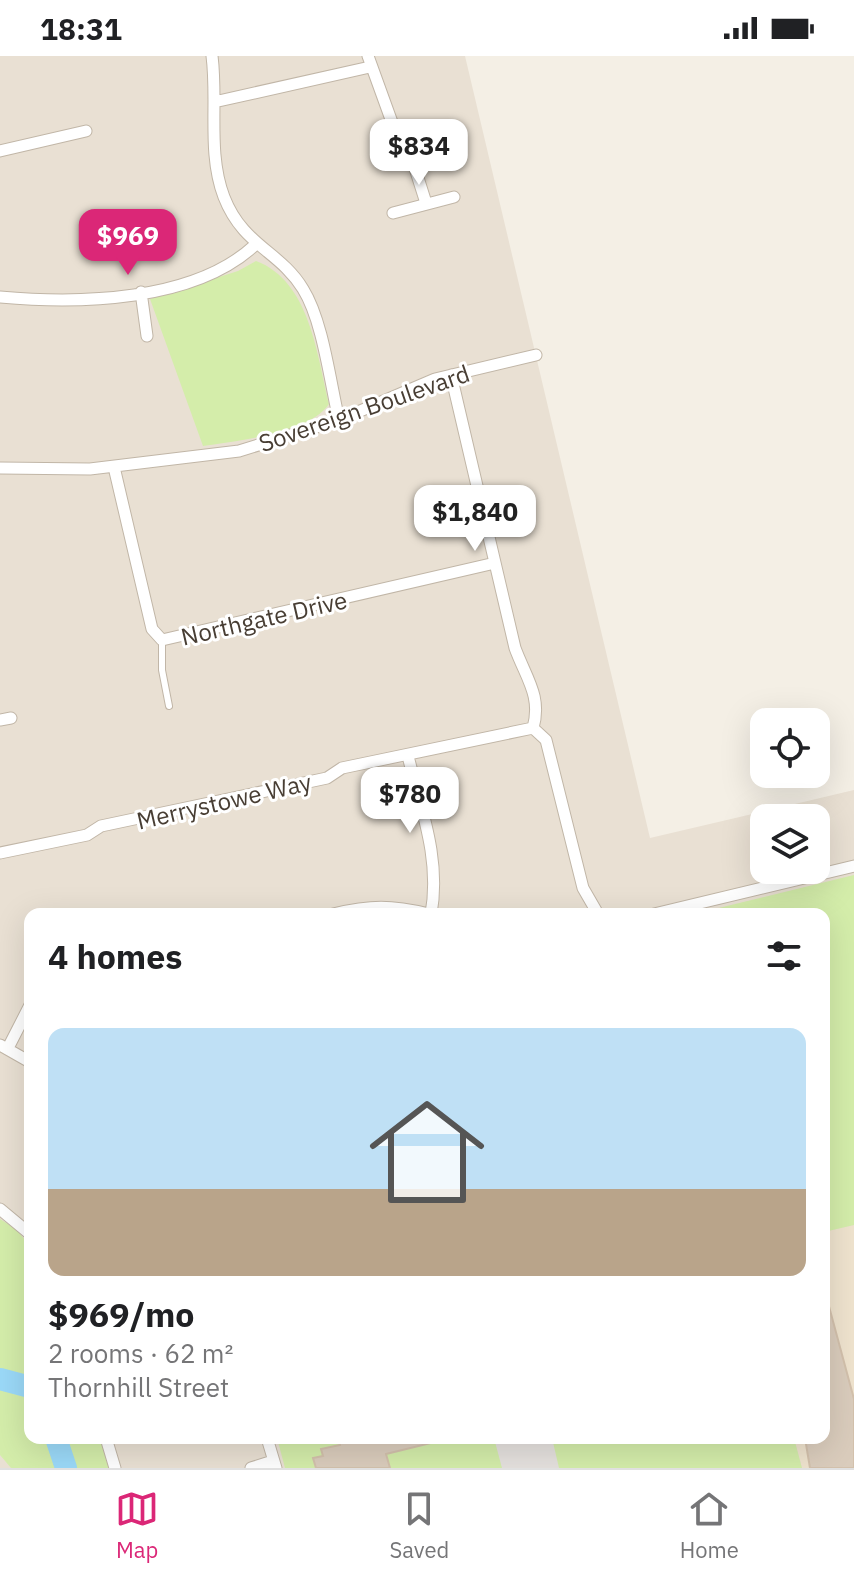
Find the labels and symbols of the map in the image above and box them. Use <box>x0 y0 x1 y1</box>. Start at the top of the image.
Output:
pin: $834 <box>372 119 466 187</box>
pin: $969 <box>81 209 175 277</box>
street label: Sovereign Boulevard <box>254 357 474 459</box>
pin: $1,840 <box>410 485 540 553</box>
street label: Northgate Drive <box>178 583 350 653</box>
street label: Merrystowe Way <box>133 765 315 837</box>
pin: $780 <box>363 767 457 835</box>

